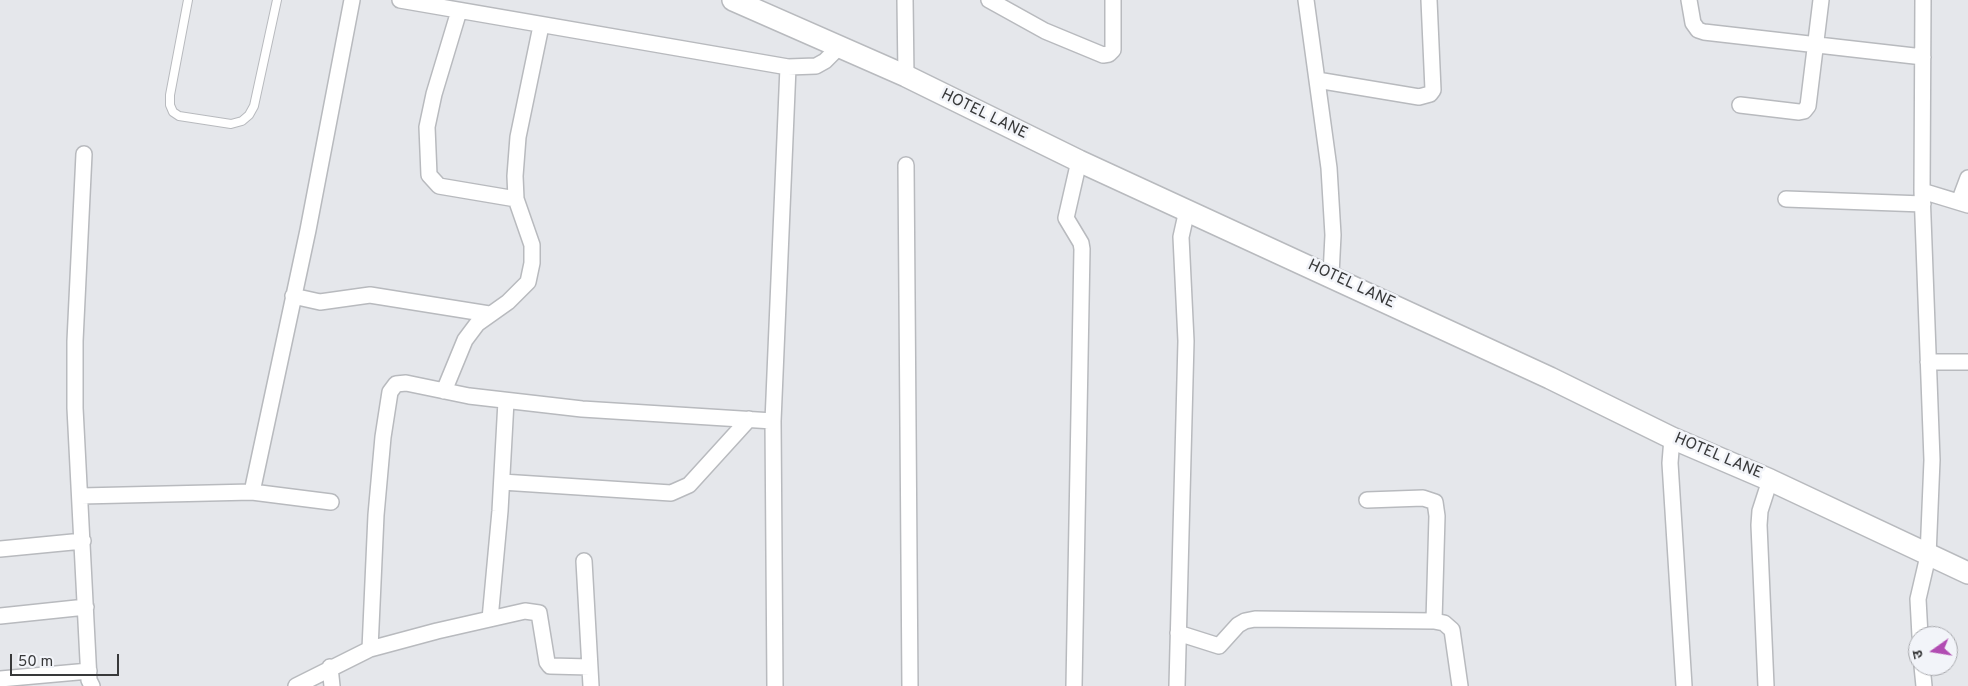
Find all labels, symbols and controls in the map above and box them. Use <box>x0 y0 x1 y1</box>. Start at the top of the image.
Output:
street label: HOTEL LANE <box>937 86 1031 144</box>
street label: HOTEL LANE <box>1304 256 1398 314</box>
street label: HOTEL LANE <box>1671 430 1765 484</box>
north arrow <box>1908 626 1958 676</box>
scale bar <box>12 644 121 676</box>
text: उ <box>1910 648 1928 660</box>
text: 50 m <box>18 653 53 672</box>

